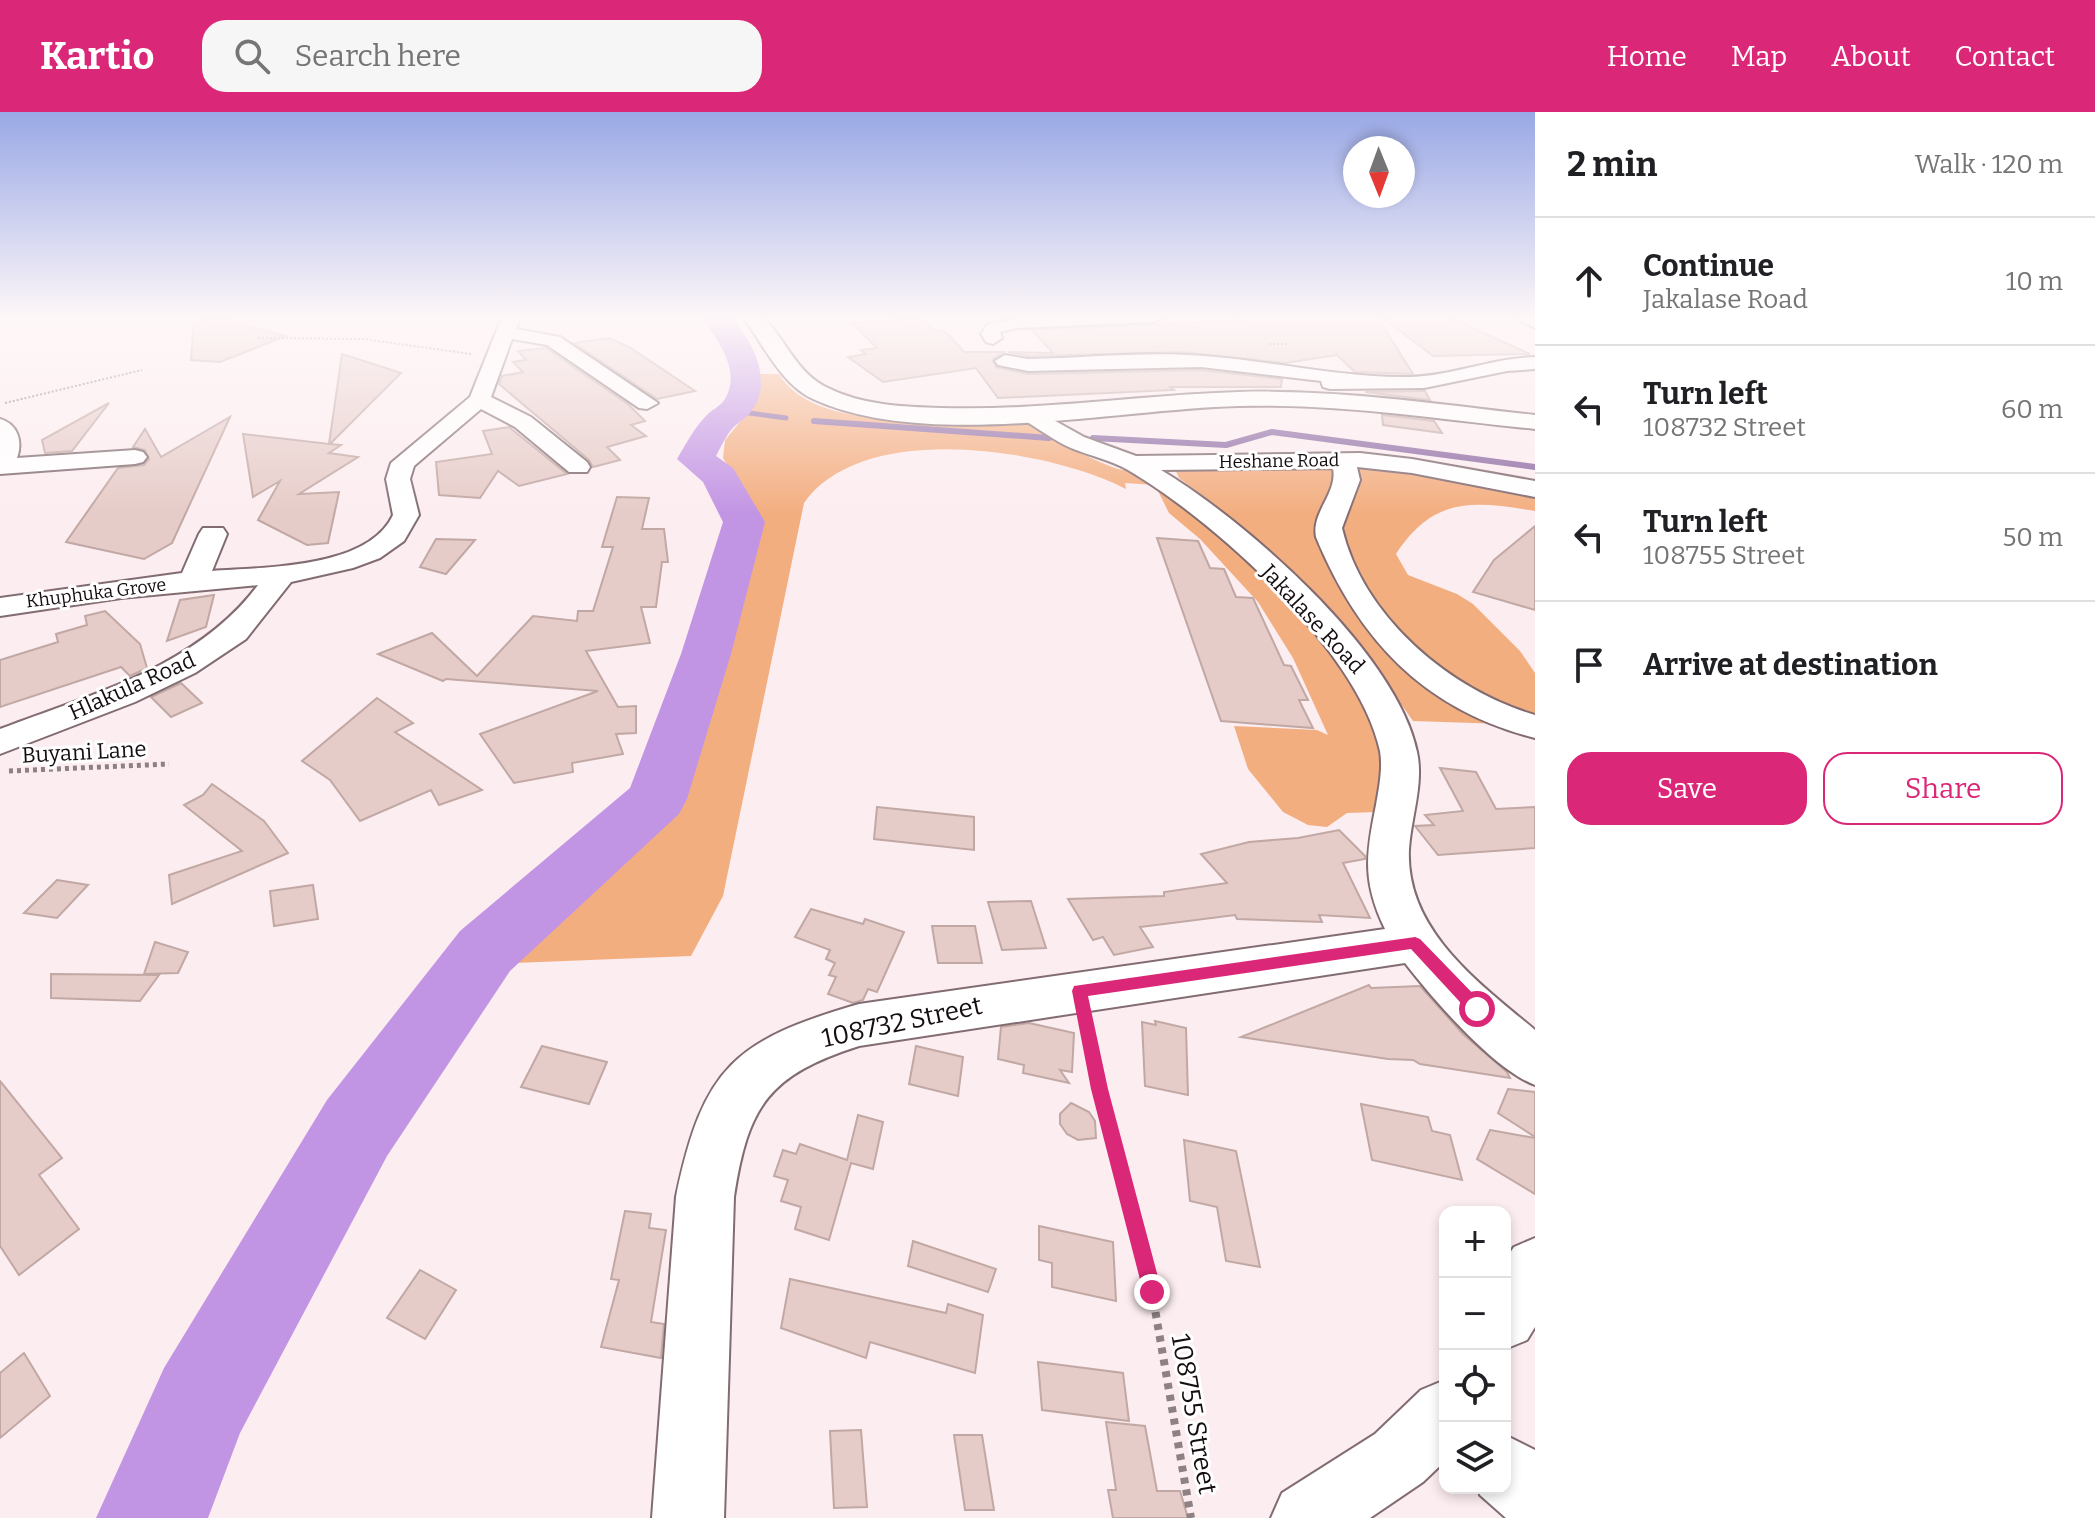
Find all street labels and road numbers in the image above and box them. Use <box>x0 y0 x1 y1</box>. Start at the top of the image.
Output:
street label: Heshane Road <box>1218 449 1340 473</box>
street label: Jakalase Road <box>1255 558 1370 679</box>
street label: Khuphuka Grove <box>25 573 167 613</box>
street label: Hlakula Road <box>65 646 199 726</box>
street label: Buyani Lane <box>21 735 147 769</box>
street label: 108732 Street <box>819 990 985 1054</box>
street label: 108755 Street <box>1165 1332 1223 1497</box>

